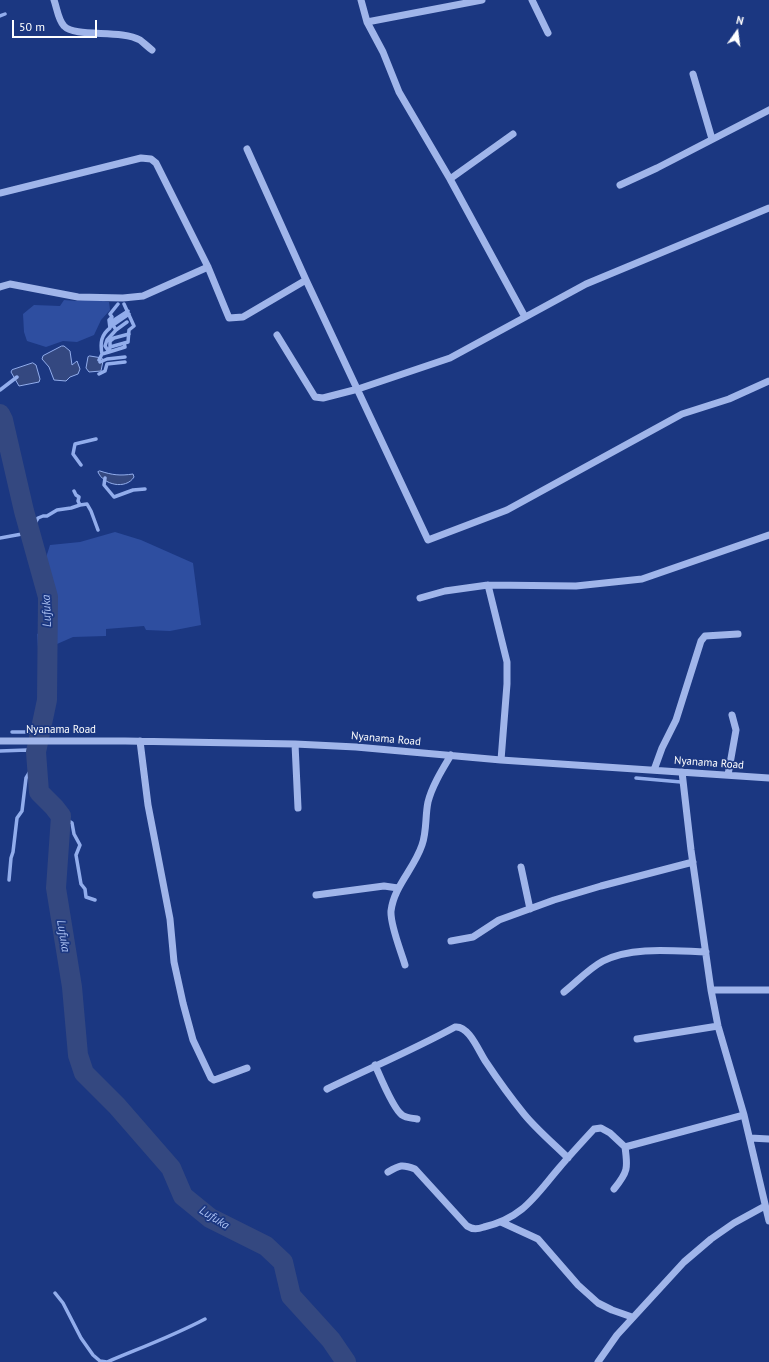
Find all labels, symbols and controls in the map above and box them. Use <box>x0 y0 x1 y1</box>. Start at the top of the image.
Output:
scale bar <box>14 12 99 38</box>
north arrow <box>717 12 757 52</box>
text: N <box>735 13 745 28</box>
text: 50 m <box>19 19 45 34</box>
water label: Lufuka <box>39 595 55 627</box>
street label: Nyanama Road <box>26 723 96 737</box>
street label: Nyanama Road <box>351 729 421 749</box>
street label: Nyanama Road <box>674 754 744 772</box>
water label: Lufuka <box>53 919 73 953</box>
water label: Lufuka <box>196 1203 232 1233</box>

